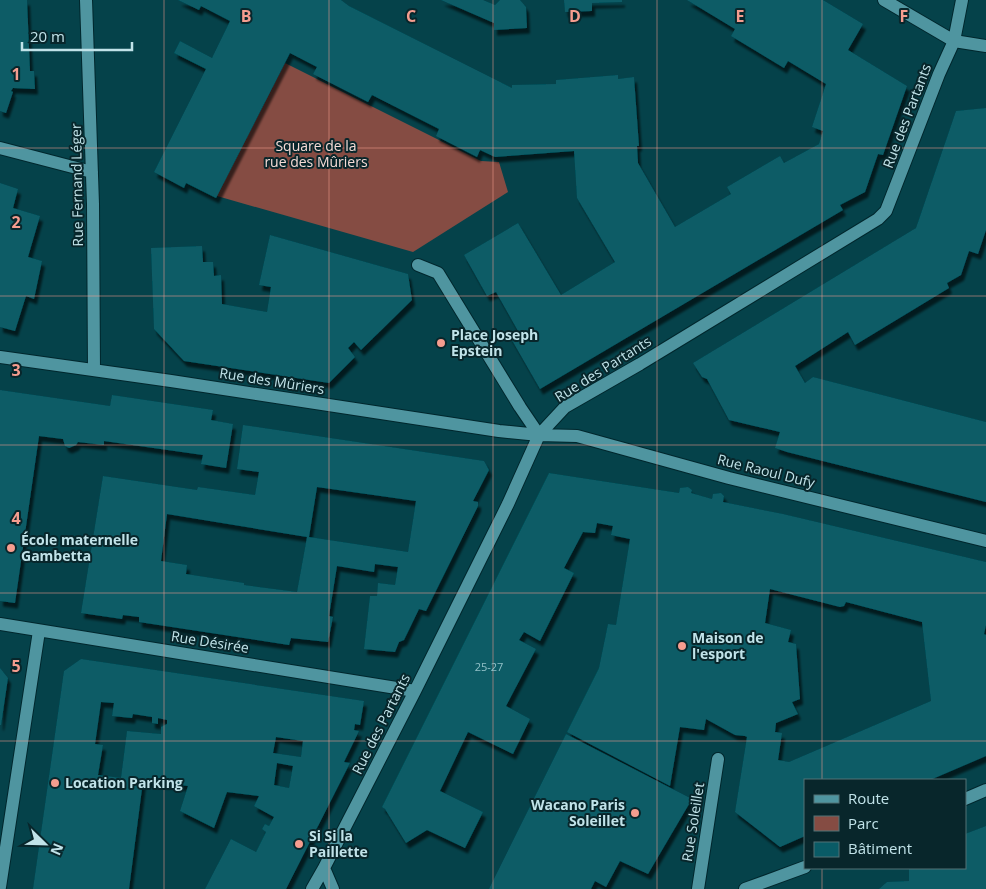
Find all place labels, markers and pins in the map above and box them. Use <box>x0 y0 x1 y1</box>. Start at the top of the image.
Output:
place label: Place Joseph Epstein <box>451 325 538 360</box>
marker: Place Joseph Epstein <box>435 337 447 349</box>
place label: École maternelle Gambetta <box>21 530 138 565</box>
marker: École maternelle Gambetta <box>5 542 17 554</box>
place label: Maison de l'esport <box>692 628 764 663</box>
marker: Maison de l'esport <box>676 640 688 652</box>
place label: Location Parking <box>65 773 183 792</box>
marker: Location Parking <box>49 777 61 789</box>
place label: Wacano Paris Soleillet <box>531 795 625 830</box>
marker: Wacano Paris Soleillet <box>629 807 641 819</box>
place label: Si Si la Paillette <box>309 826 368 861</box>
marker: Si Si la Paillette <box>293 838 305 850</box>

